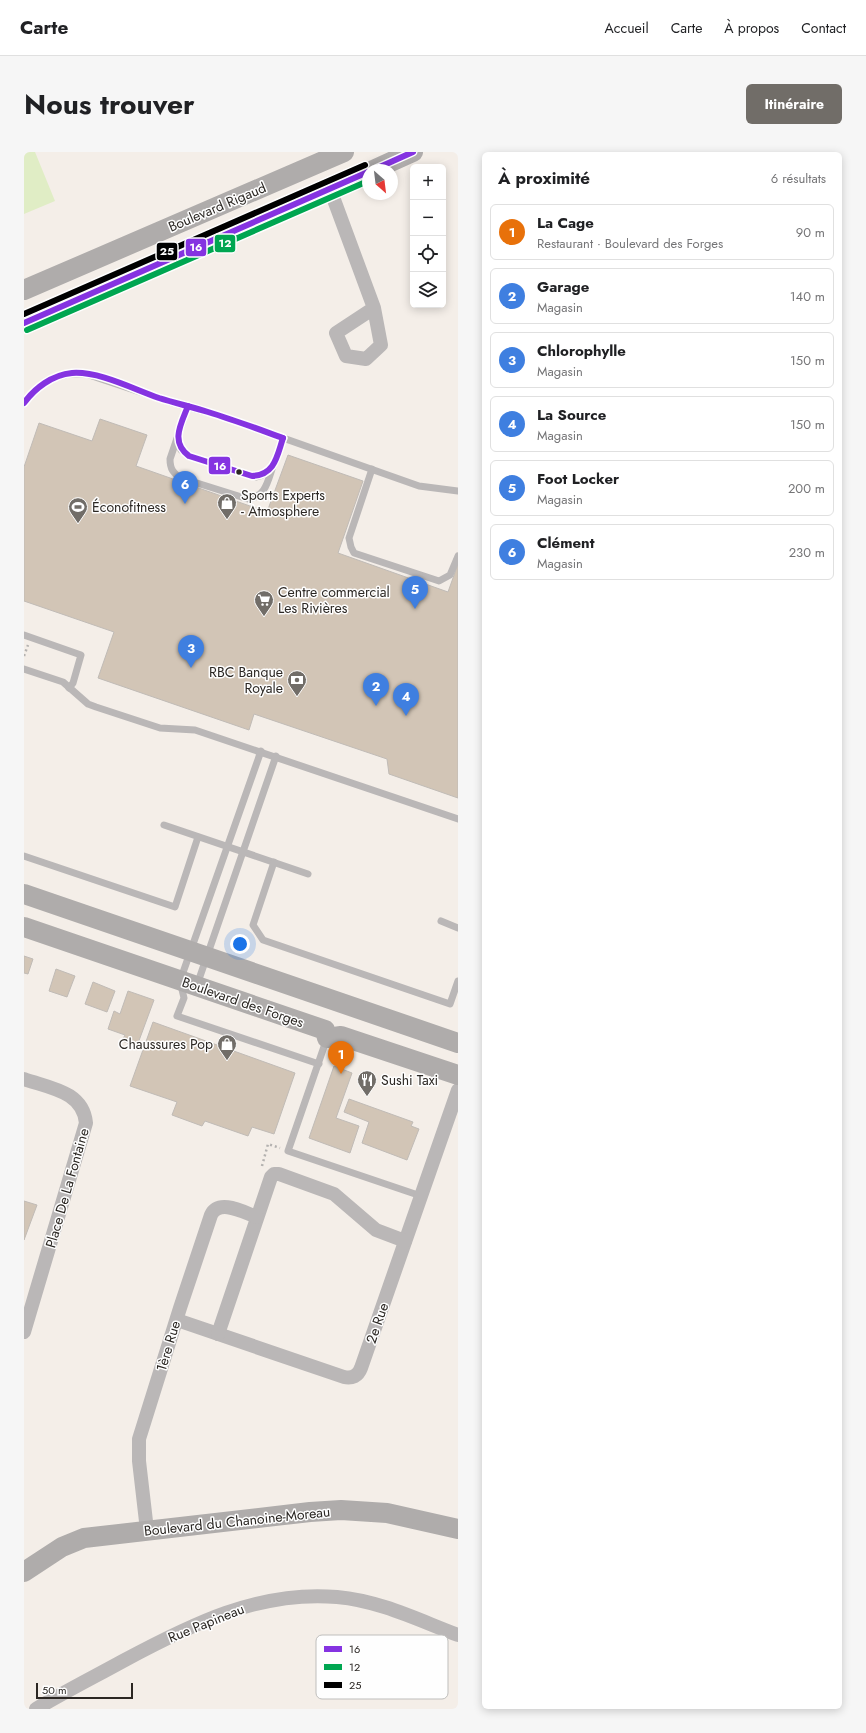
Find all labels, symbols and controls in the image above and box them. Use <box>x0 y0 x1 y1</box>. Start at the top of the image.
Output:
text: Carte <box>20 14 68 41</box>
text: Accueil <box>605 18 649 38</box>
text: Carte <box>671 18 702 38</box>
text: À propos <box>724 18 779 38</box>
text: Contact <box>801 18 846 38</box>
text: Nous trouver <box>24 84 195 125</box>
button: Itinéraire <box>746 84 842 124</box>
north arrow <box>362 164 398 200</box>
map controls <box>410 164 446 308</box>
button: + <box>410 164 446 200</box>
text: À proximité <box>498 166 590 190</box>
text: 6 résultats <box>771 169 826 188</box>
street label: Boulevard Rigaud <box>165 177 269 237</box>
button: − <box>410 200 446 236</box>
text: La Cage <box>537 212 594 234</box>
text: 1 <box>509 223 515 242</box>
text: 90 m <box>796 223 825 242</box>
line badge: 12 <box>214 234 236 253</box>
text: Restaurant · Boulevard des Forges <box>537 234 723 253</box>
text: 12 <box>219 235 231 251</box>
button: locate <box>410 236 446 272</box>
line badge: 16 <box>185 238 207 257</box>
text: 16 <box>190 239 202 255</box>
line badge: 25 <box>156 242 178 261</box>
text: 25 <box>160 243 174 259</box>
button: layers <box>410 272 446 308</box>
text: Garage <box>537 276 589 298</box>
text: 2 <box>508 287 516 306</box>
text: 140 m <box>790 287 825 306</box>
text: Magasin <box>537 298 583 317</box>
text: Chlorophylle <box>537 340 626 362</box>
text: 3 <box>508 351 516 370</box>
text: 150 m <box>790 351 825 370</box>
text: Magasin <box>537 362 583 381</box>
text: La Source <box>537 404 606 426</box>
text: 4 <box>507 415 517 434</box>
text: 150 m <box>790 415 825 434</box>
text: Magasin <box>537 426 583 445</box>
line badge: 16 <box>208 456 231 475</box>
text: 16 <box>214 458 226 474</box>
unlabelled marker <box>234 467 244 477</box>
text: Foot Locker <box>537 468 619 490</box>
pin: 6 <box>172 471 198 504</box>
text: 5 <box>508 479 516 498</box>
text: 200 m <box>788 479 825 498</box>
place label: Sports Experts - Atmosphere <box>241 485 325 521</box>
text: Magasin <box>537 490 583 509</box>
shop icon: Sports Experts - Atmosphere <box>216 492 238 520</box>
sports icon: Éconofitness <box>67 496 89 524</box>
place label: Éconofitness <box>92 497 166 517</box>
text: Clément <box>537 532 594 554</box>
text: 6 <box>508 543 516 562</box>
text: 230 m <box>789 543 825 562</box>
text: Magasin <box>537 554 583 573</box>
pin: 5 <box>402 576 428 609</box>
place label: Centre commercial Les Rivières <box>278 582 390 618</box>
supermarket icon: Centre commercial Les Rivières <box>253 589 275 617</box>
pin: 3 <box>178 635 204 668</box>
place label: RBC Banque Royale <box>209 662 283 698</box>
bank icon: RBC Banque Royale <box>286 669 308 697</box>
pin: 2 <box>363 673 389 706</box>
pin: 4 <box>393 683 419 716</box>
your location <box>230 934 250 954</box>
street label: Boulevard des Forges <box>179 972 307 1032</box>
shop icon: Chaussures Pop <box>216 1033 238 1061</box>
place label: Chaussures Pop <box>119 1034 213 1054</box>
pin: 1 <box>328 1041 354 1074</box>
restaurant icon: Sushi Taxi <box>356 1069 378 1097</box>
place label: Sushi Taxi <box>381 1070 438 1090</box>
street label: Place De La Fontaine <box>40 1126 94 1250</box>
street label: 2e Rue <box>361 1300 393 1346</box>
street label: 1ère Rue <box>151 1318 185 1374</box>
street label: Boulevard du Chanoine-Moreau <box>143 1501 331 1541</box>
street label: Rue Papineau <box>165 1599 247 1647</box>
legend <box>316 1635 448 1699</box>
text: 16 <box>349 1641 360 1657</box>
text: 12 <box>349 1659 360 1675</box>
text: 25 <box>349 1677 361 1693</box>
scale bar <box>36 1681 133 1700</box>
text: 50 m <box>42 1682 67 1698</box>

